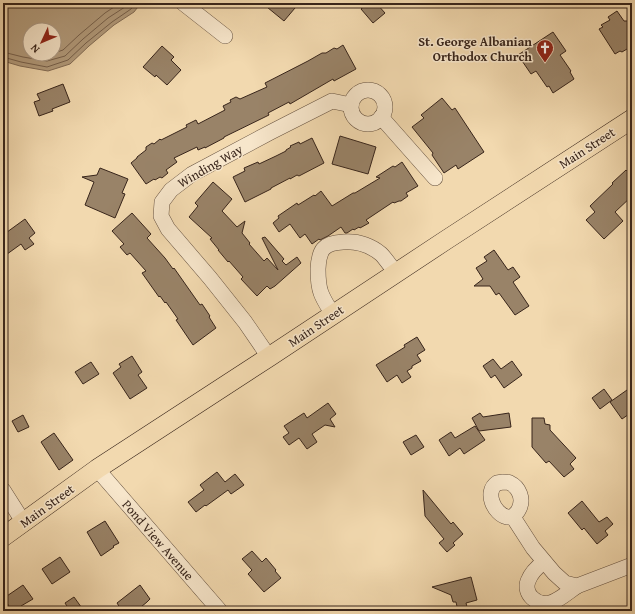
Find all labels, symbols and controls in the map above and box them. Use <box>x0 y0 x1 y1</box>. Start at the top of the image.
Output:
north arrow <box>22 22 62 62</box>
place label: St. George Albanian Orthodox Church <box>418 32 532 66</box>
church icon: St. George Albanian Orthodox Church <box>535 38 555 63</box>
text: N <box>26 40 43 57</box>
street label: Main Street <box>555 123 619 173</box>
street label: Winding Way <box>174 139 247 192</box>
street label: Main Street <box>284 300 348 352</box>
street label: Main Street <box>16 479 79 532</box>
street label: Pond View Avenue <box>118 496 198 584</box>

